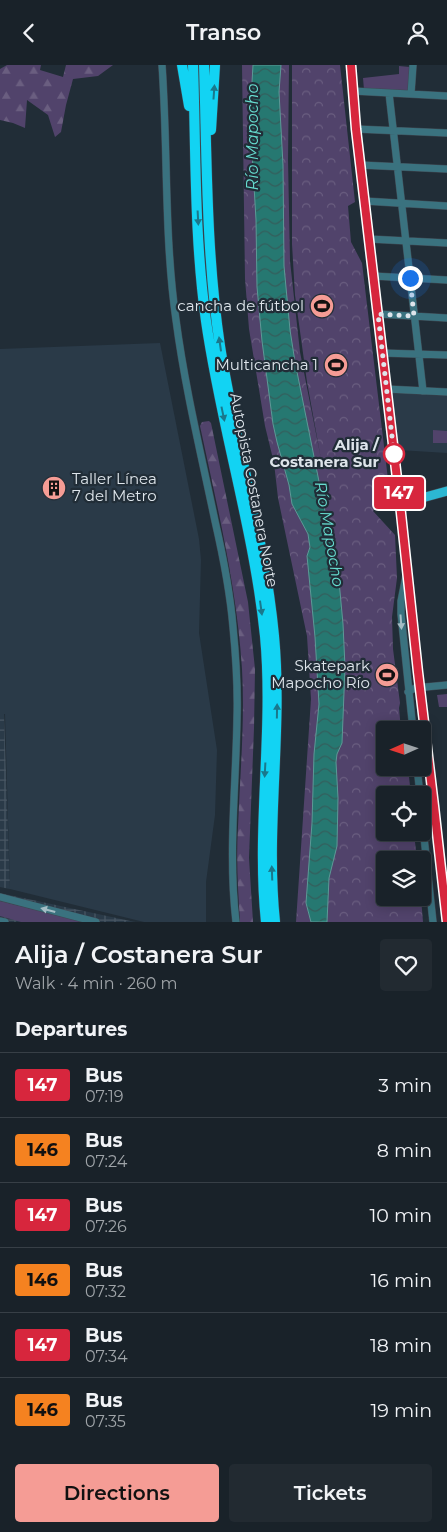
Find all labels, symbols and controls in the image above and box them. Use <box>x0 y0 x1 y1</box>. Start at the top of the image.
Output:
icon: back <box>15 19 43 47</box>
text: Transo <box>186 19 261 46</box>
icon: person <box>404 19 432 47</box>
one-way arrow <box>210 84 218 100</box>
water label: Río Mapocho <box>243 84 262 190</box>
one-way arrow <box>194 210 202 226</box>
your location <box>398 266 423 291</box>
sports icon: cancha de fútbol <box>309 293 335 319</box>
place label: cancha de fútbol <box>177 296 304 315</box>
one-way arrow <box>216 335 224 351</box>
sports icon: Multicancha 1 <box>323 352 349 378</box>
place label: Multicancha 1 <box>215 355 318 374</box>
street label: Autopista Costanera Norte <box>226 391 283 589</box>
one-way arrow <box>220 407 228 423</box>
place label: Alija / Costanera Sur <box>270 435 380 471</box>
marker: Alija / Costanera Sur <box>383 443 405 465</box>
place label: Taller Línea 7 del Metro <box>72 469 157 505</box>
building icon: Taller Línea 7 del Metro <box>41 475 67 501</box>
line badge: 147 <box>370 477 428 509</box>
water label: Río Mapocho <box>311 480 348 588</box>
text: 147 <box>384 482 414 504</box>
one-way arrow <box>257 601 265 617</box>
one-way arrow <box>398 614 406 630</box>
place label: Skatepark Mapocho Río <box>271 656 370 692</box>
sports icon: Skatepark Mapocho Río <box>374 662 400 688</box>
one-way arrow <box>273 703 281 719</box>
north arrow <box>376 721 431 776</box>
map controls <box>376 721 431 906</box>
one-way arrow <box>260 763 268 779</box>
button: locate <box>376 786 431 841</box>
button: layers <box>376 851 431 906</box>
one-way arrow <box>267 865 275 881</box>
one-way arrow <box>41 906 56 914</box>
button: heart <box>380 939 432 991</box>
text: Alija / Costanera Sur <box>15 940 263 969</box>
text: Walk · 4 min · 260 m <box>15 974 177 993</box>
text: Departures <box>15 1018 127 1041</box>
text: Bus <box>85 1064 123 1087</box>
text: 147 <box>28 1074 57 1096</box>
text: 3 min <box>378 1074 432 1097</box>
text: 07:19 <box>85 1087 124 1106</box>
text: Bus <box>85 1129 123 1152</box>
text: 146 <box>27 1139 58 1161</box>
text: 8 min <box>377 1139 432 1162</box>
text: 07:24 <box>85 1152 127 1171</box>
text: Bus <box>85 1194 123 1217</box>
text: 147 <box>28 1204 57 1226</box>
text: 10 min <box>369 1204 432 1227</box>
text: 07:26 <box>85 1217 127 1236</box>
text: Bus <box>85 1259 123 1282</box>
text: 146 <box>27 1269 58 1291</box>
text: 16 min <box>370 1269 432 1292</box>
text: 07:32 <box>85 1282 126 1301</box>
text: Bus <box>85 1324 123 1347</box>
text: 147 <box>28 1334 57 1356</box>
text: 18 min <box>370 1334 432 1357</box>
text: 07:34 <box>85 1347 128 1366</box>
text: Bus <box>85 1389 123 1412</box>
text: 146 <box>27 1399 58 1421</box>
text: 19 min <box>370 1399 432 1422</box>
text: 07:35 <box>85 1412 126 1431</box>
button: Directions <box>15 1464 219 1522</box>
button: Tickets <box>229 1464 432 1522</box>

